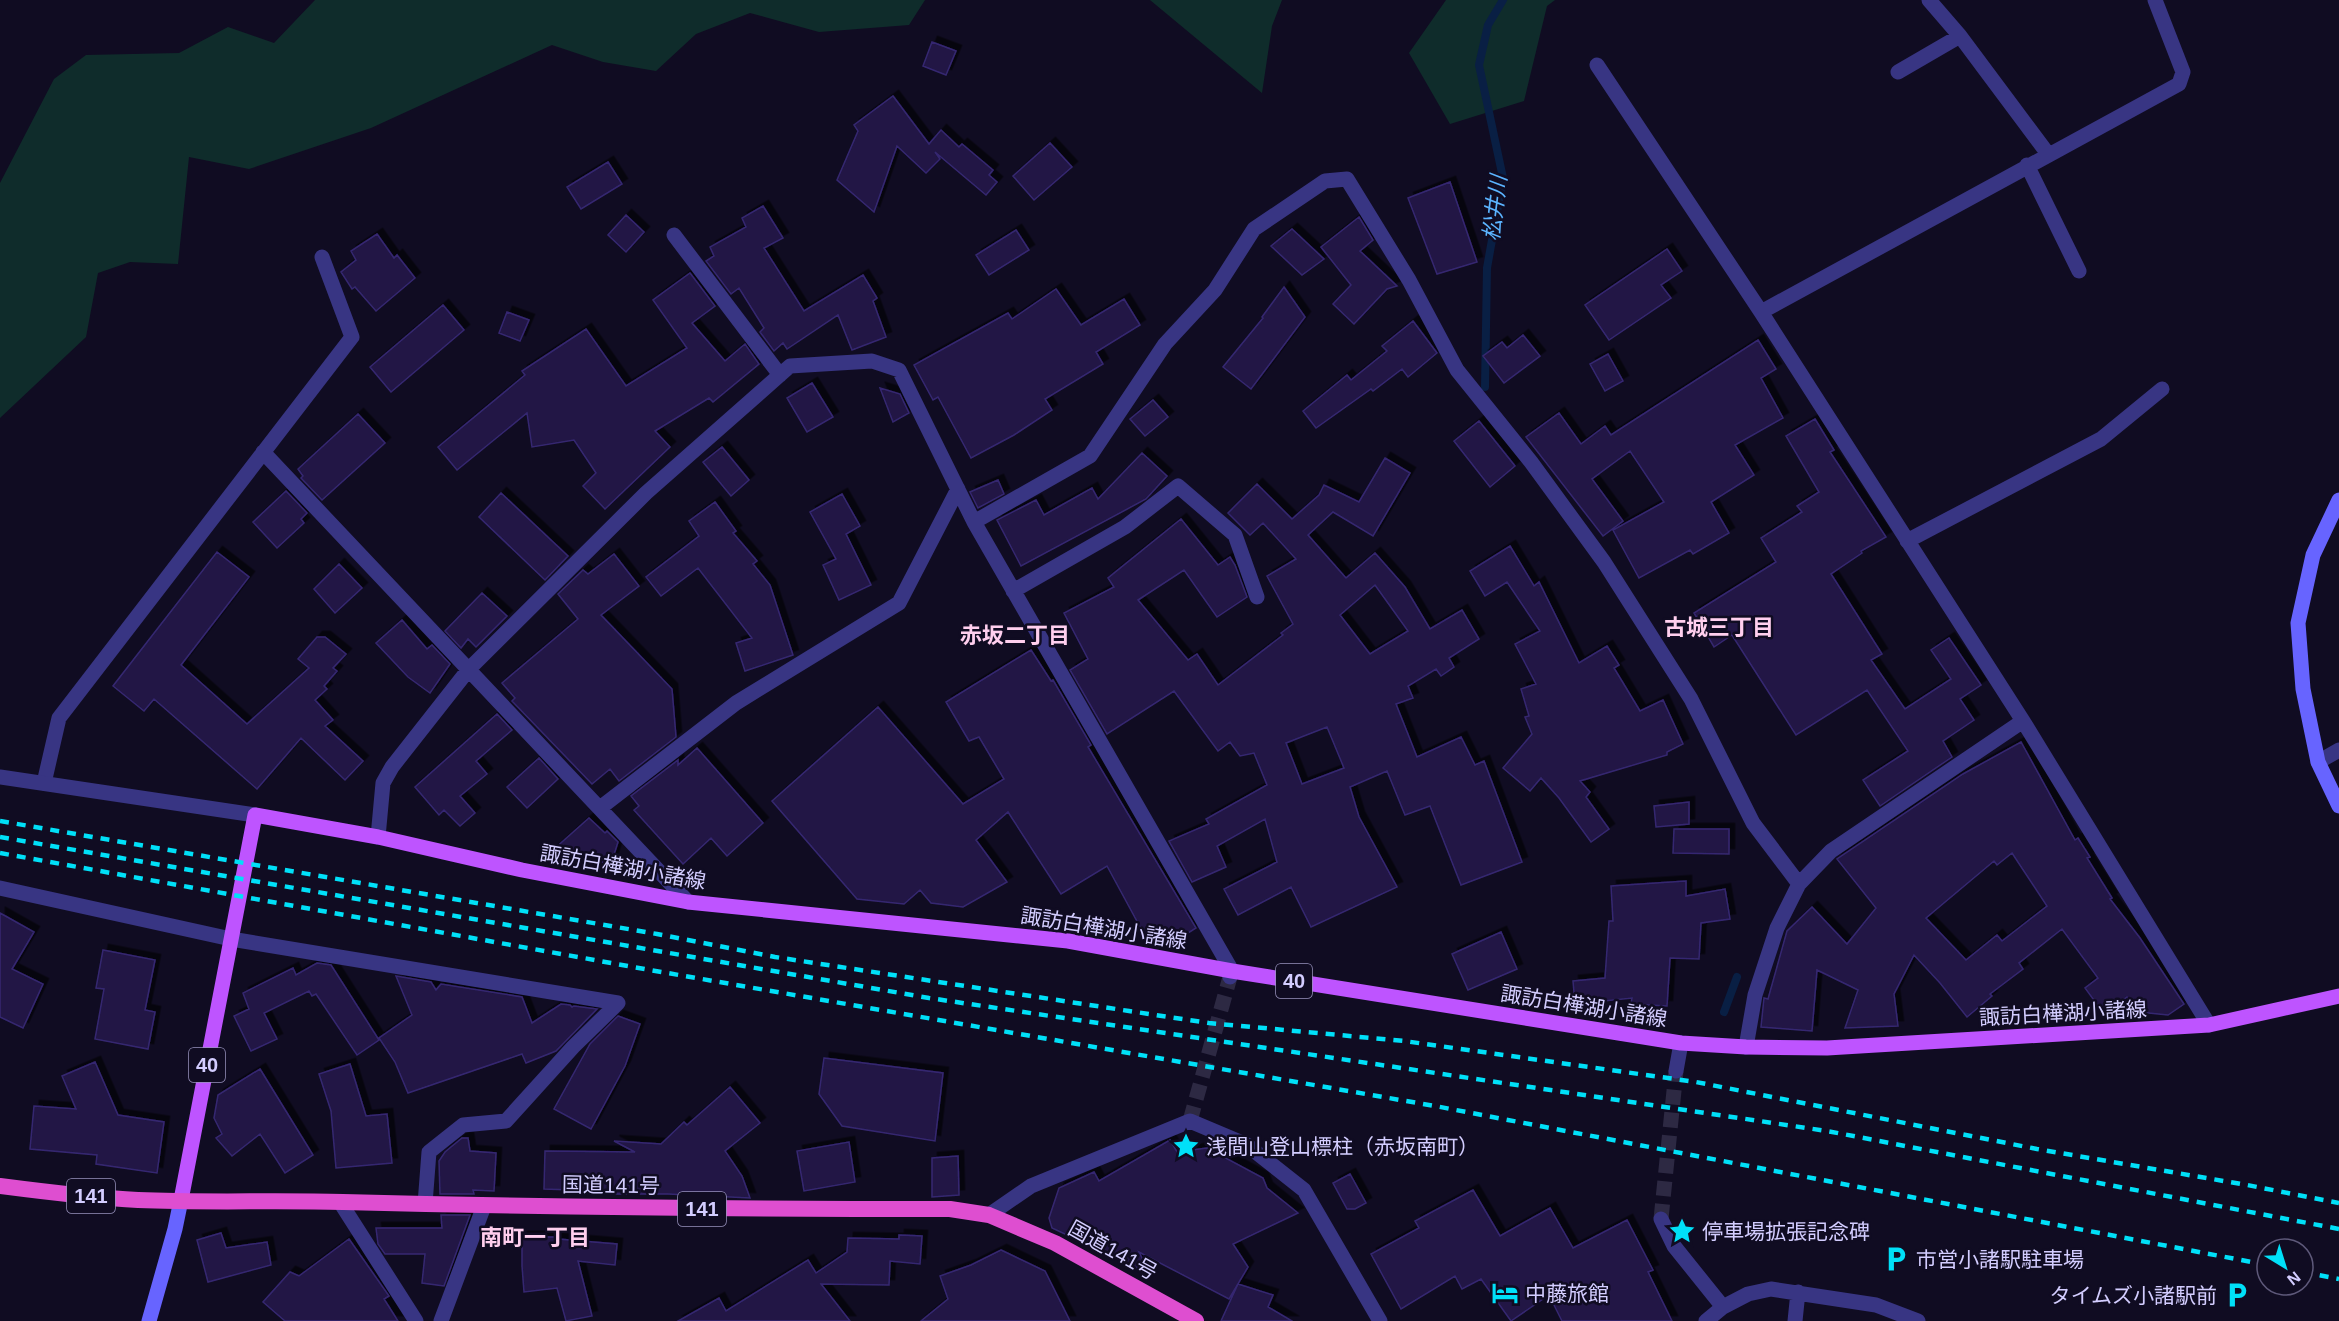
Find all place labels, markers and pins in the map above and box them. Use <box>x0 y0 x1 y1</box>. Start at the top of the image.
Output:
place icon: 浅間山登山標柱（赤坂南町） <box>1171 1131 1201 1161</box>
place label: 浅間山登山標柱（赤坂南町） <box>1206 1135 1479 1158</box>
place icon: 停車場拡張記念碑 <box>1667 1216 1697 1246</box>
place label: 停車場拡張記念碑 <box>1702 1220 1870 1243</box>
parking icon: 市営小諸駅駐車場 <box>1881 1244 1911 1274</box>
place label: 市営小諸駅駐車場 <box>1916 1248 2084 1271</box>
hotel icon: 中藤旅館 <box>1490 1278 1520 1308</box>
parking icon: タイムズ小諸駅前 <box>2222 1280 2252 1310</box>
place label: 中藤旅館 <box>1525 1282 1609 1305</box>
place label: タイムズ小諸駅前 <box>2049 1284 2217 1307</box>

